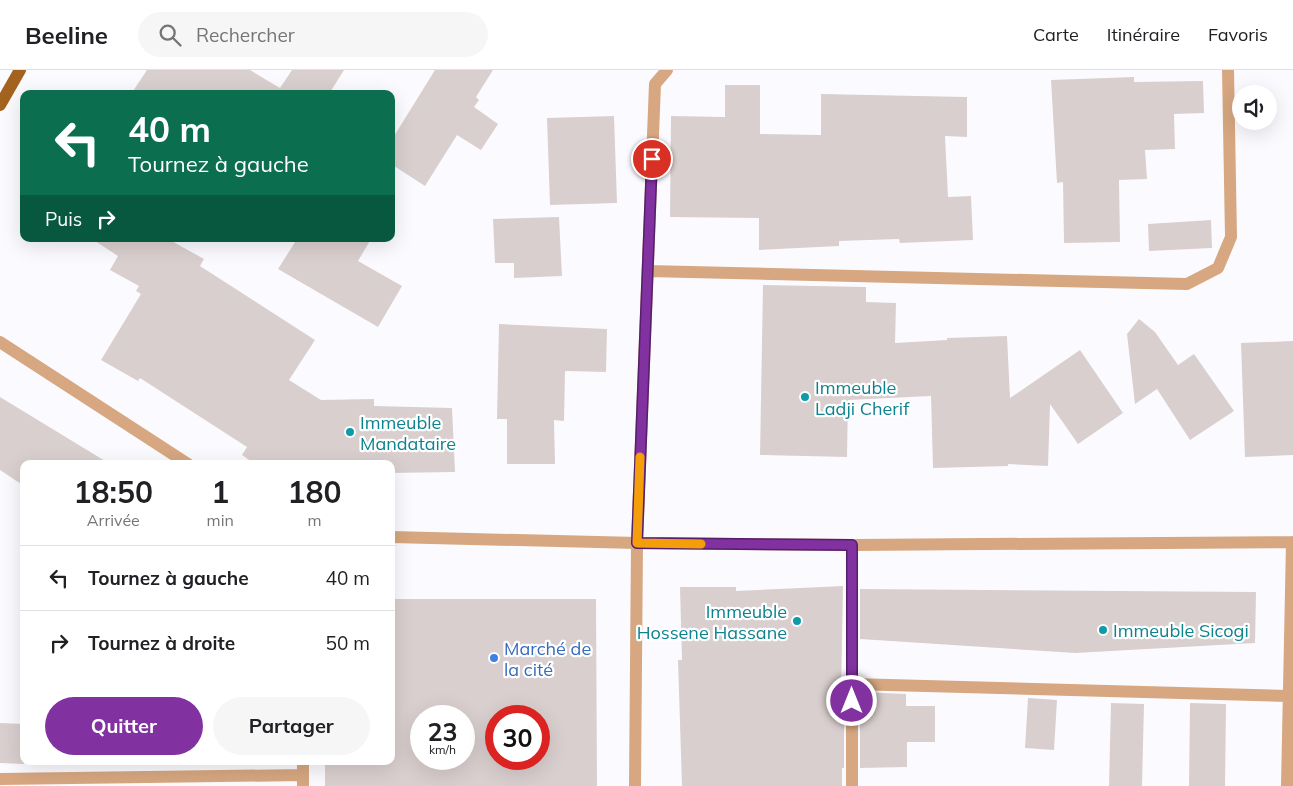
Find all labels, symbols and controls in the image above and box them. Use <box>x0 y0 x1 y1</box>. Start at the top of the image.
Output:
search box <box>138 12 488 57</box>
text: Beeline <box>25 20 108 50</box>
icon: search <box>156 21 184 49</box>
text: Rechercher <box>196 23 295 47</box>
text: Carte <box>1033 23 1079 46</box>
text: Itinéraire <box>1107 23 1180 46</box>
text: Favoris <box>1208 23 1268 46</box>
map controls <box>1232 85 1277 130</box>
button: sound <box>1232 85 1277 130</box>
text: 40 m <box>128 107 211 151</box>
icon: left <box>45 110 110 175</box>
pin <box>631 138 673 180</box>
icon: arrive <box>638 145 666 173</box>
text: Tournez à gauche <box>128 150 309 178</box>
icon: right <box>92 205 120 233</box>
text: Puis <box>45 207 82 231</box>
place label: Immeuble Ladji Cherif <box>815 376 910 420</box>
marker: Immeuble Ladji Cherif <box>799 391 811 403</box>
place label: Immeuble Mandataire <box>360 411 456 455</box>
marker: Immeuble Mandataire <box>344 426 356 438</box>
text: 18:50 <box>74 473 153 511</box>
text: 1 <box>211 473 229 511</box>
text: 180 <box>287 473 341 511</box>
text: Arrivée <box>87 510 140 530</box>
text: min <box>207 510 234 530</box>
text: m <box>307 510 321 530</box>
icon: left <box>45 564 73 592</box>
text: Tournez à gauche <box>88 566 249 590</box>
text: 40 m <box>326 566 370 590</box>
place label: Immeuble Hossene Hassane <box>637 600 787 644</box>
marker: Immeuble Hossene Hassane <box>791 615 803 627</box>
place label: Immeuble Sicogi <box>1113 619 1249 642</box>
marker: Immeuble Sicogi <box>1097 624 1109 636</box>
icon: right <box>45 629 73 657</box>
text: Tournez à droite <box>88 631 235 655</box>
text: 50 m <box>326 631 370 655</box>
place label: Marché de la cité <box>504 637 591 681</box>
marker: Marché de la cité <box>488 652 500 664</box>
position arrow <box>825 674 877 726</box>
button: Quitter <box>45 697 203 755</box>
button: Partager <box>213 697 370 755</box>
speed limit sign: 30 <box>485 705 550 770</box>
text: 23 <box>427 716 458 747</box>
text: km/h <box>429 742 456 757</box>

